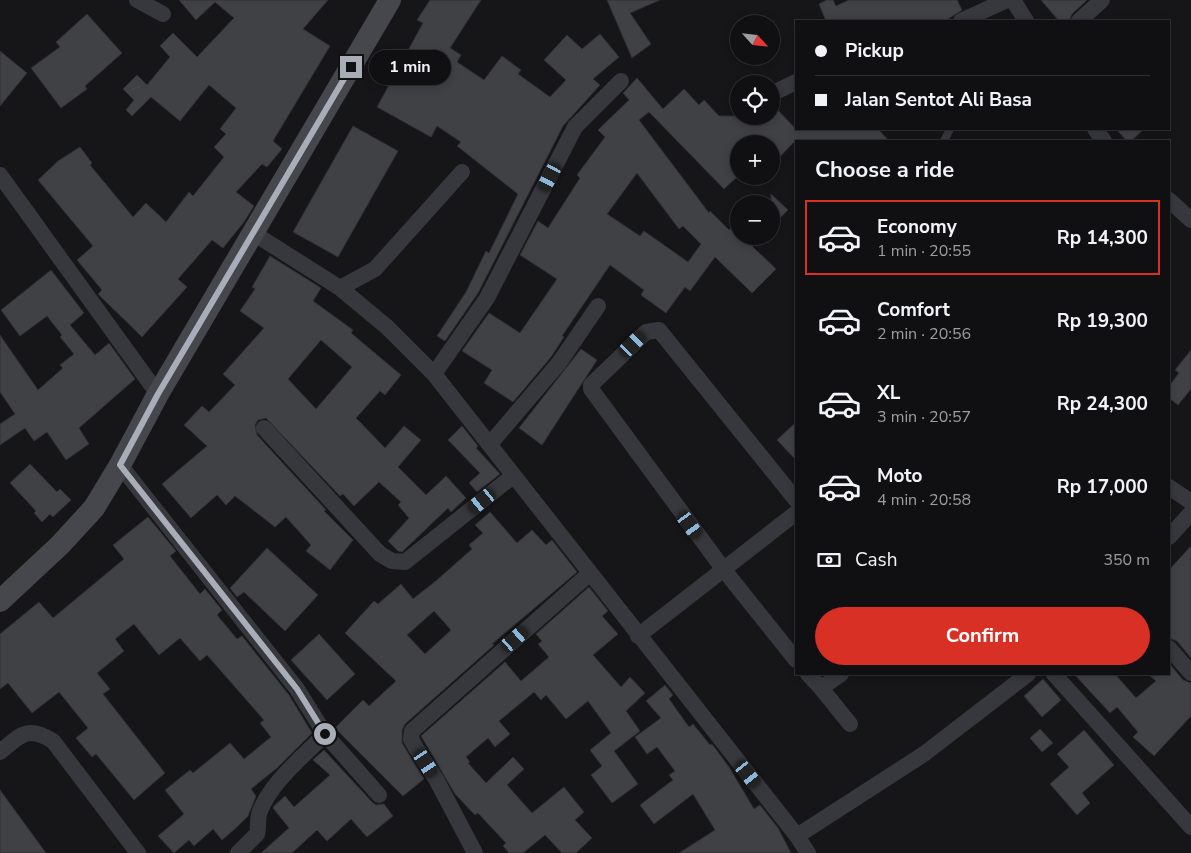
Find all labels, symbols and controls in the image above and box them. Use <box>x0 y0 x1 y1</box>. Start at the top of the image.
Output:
north arrow <box>730 15 780 65</box>
map controls <box>730 15 780 245</box>
text: Pickup <box>845 38 904 64</box>
callout: 1 min <box>368 50 451 84</box>
route end <box>340 56 362 78</box>
text: 1 min <box>389 56 431 78</box>
button: locate <box>730 75 780 125</box>
text: Jalan Sentot Ali Basa <box>845 87 1032 113</box>
button: + <box>730 135 780 185</box>
text: Choose a ride <box>815 155 954 185</box>
car <box>536 160 563 194</box>
button: − <box>730 195 780 245</box>
text: Economy <box>877 214 957 240</box>
icon: car <box>817 215 862 260</box>
text: Rp 14,300 <box>1057 225 1148 251</box>
text: 1 min · 20:55 <box>877 240 971 262</box>
text: Comfort <box>877 297 950 323</box>
icon: car <box>817 298 862 343</box>
text: Rp 19,300 <box>1057 308 1148 334</box>
text: 2 min · 20:56 <box>877 323 971 345</box>
car <box>616 328 649 360</box>
text: XL <box>877 380 900 406</box>
icon: car <box>817 381 862 426</box>
text: Rp 24,300 <box>1057 391 1148 417</box>
text: 3 min · 20:57 <box>877 406 971 428</box>
text: Moto <box>877 463 923 489</box>
icon: car <box>817 464 862 509</box>
text: Rp 17,000 <box>1057 474 1148 500</box>
car <box>465 486 498 516</box>
text: 4 min · 20:58 <box>877 489 971 511</box>
car <box>675 508 704 542</box>
icon: cash <box>815 546 843 574</box>
text: Cash <box>855 547 897 573</box>
text: 350 m <box>1103 549 1150 571</box>
button: Confirm <box>815 607 1150 665</box>
car <box>498 623 531 655</box>
route start <box>314 723 336 745</box>
car <box>411 746 440 780</box>
car <box>732 758 763 790</box>

